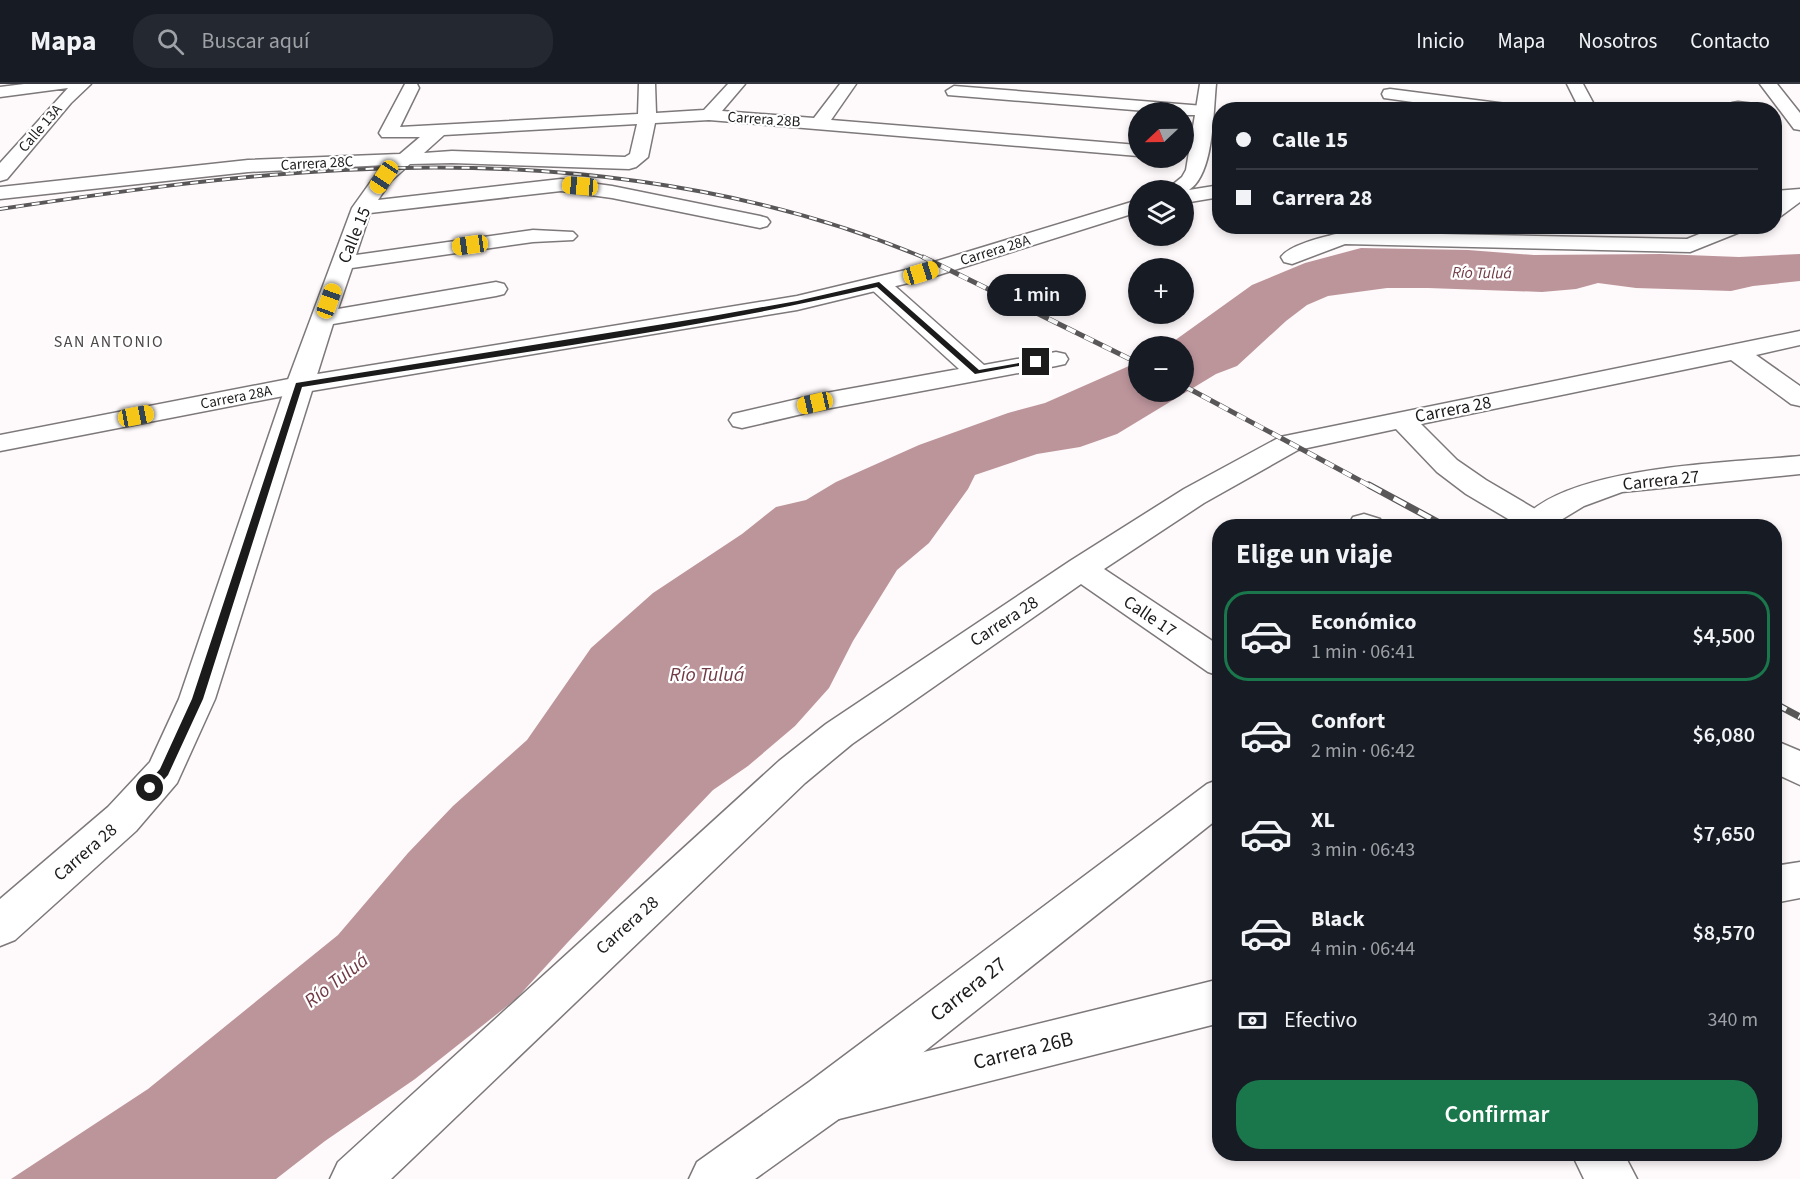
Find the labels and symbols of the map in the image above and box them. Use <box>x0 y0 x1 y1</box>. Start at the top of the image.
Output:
street label: Calle 13A <box>14 99 68 157</box>
north arrow <box>1128 102 1194 168</box>
street label: Carrera 28B <box>727 106 801 133</box>
street label: Carrera 28C <box>280 151 354 176</box>
car <box>366 157 402 197</box>
car <box>561 175 599 197</box>
street label: Calle 15 <box>332 203 377 267</box>
street label: Carrera 28A <box>958 230 1034 271</box>
car <box>451 234 489 256</box>
car <box>901 259 941 287</box>
water label: Río Tuluá <box>1452 261 1513 285</box>
callout: 1 min <box>986 275 1086 317</box>
car <box>314 281 344 321</box>
district label: SAN ANTONIO <box>54 331 164 353</box>
route end <box>1022 348 1049 375</box>
street label: Carrera 28A <box>199 380 274 415</box>
car <box>795 390 835 416</box>
street label: Carrera 28 <box>1413 390 1493 429</box>
car <box>117 404 155 428</box>
street label: Carrera 27 <box>1621 464 1701 497</box>
street label: Carrera 28 <box>965 590 1043 653</box>
street label: Calle 17 <box>1118 590 1181 643</box>
water label: Río Tuluá <box>670 661 745 689</box>
route start <box>136 774 163 801</box>
street label: Carrera 28 <box>48 818 123 887</box>
street label: Carrera 28 <box>590 890 664 960</box>
water label: Río Tuluá <box>298 947 375 1015</box>
street label: Carrera 27 <box>923 950 1013 1028</box>
street label: Carrera 26B <box>970 1023 1076 1077</box>

